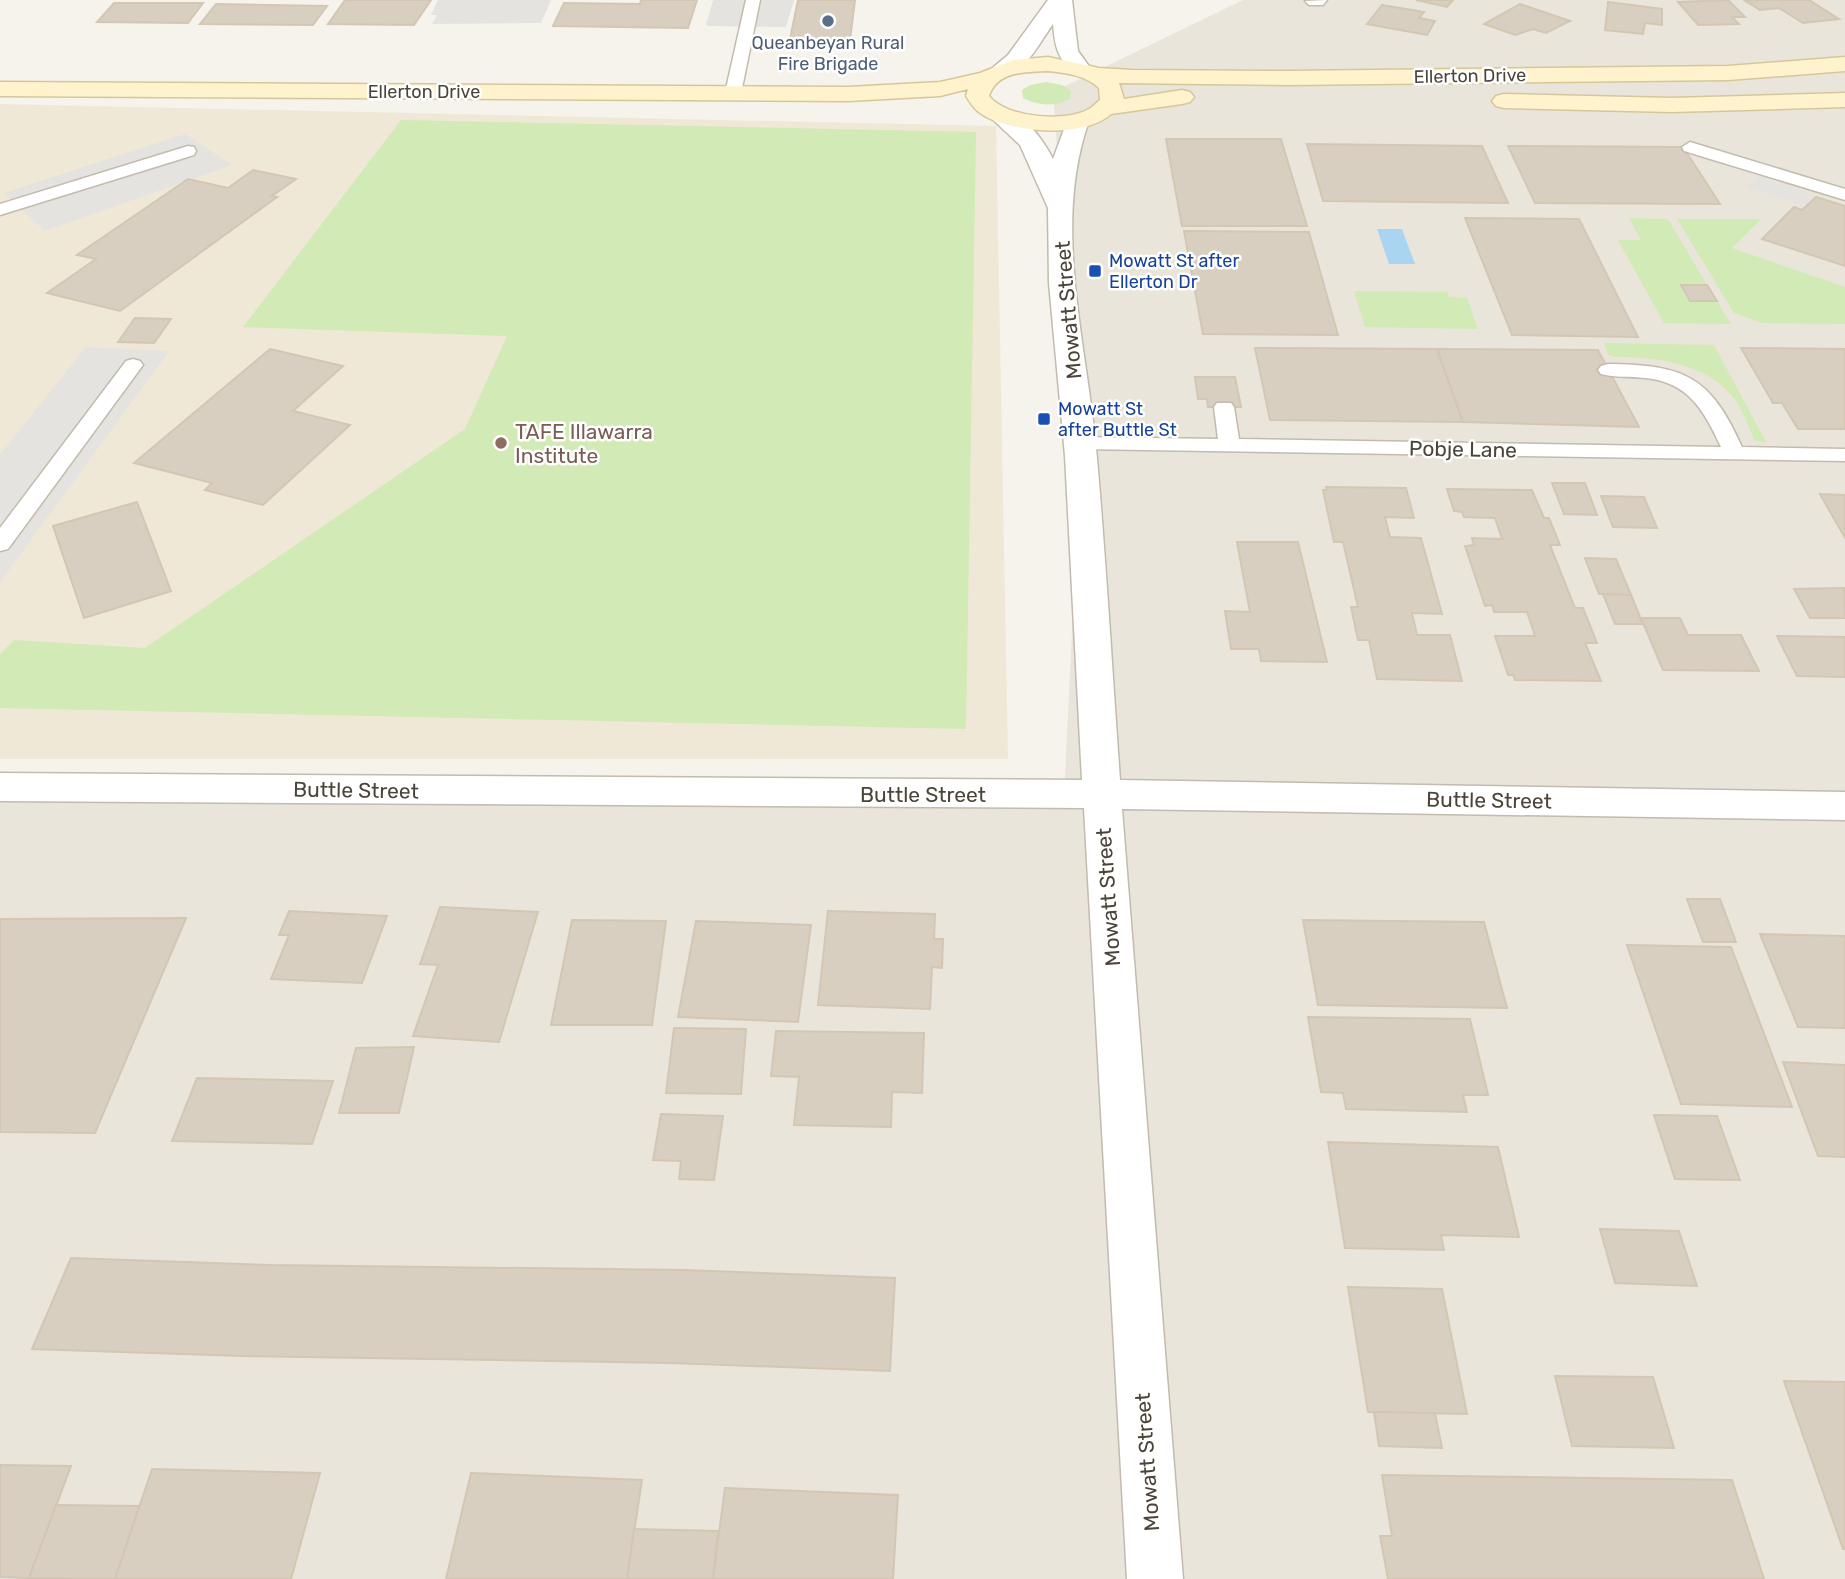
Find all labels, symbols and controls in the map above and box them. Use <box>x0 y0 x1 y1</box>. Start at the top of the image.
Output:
marker: Queanbeyan Rural Fire Brigade <box>820 13 836 29</box>
place label: Queanbeyan Rural Fire Brigade <box>752 32 904 75</box>
street label: Ellerton Drive <box>1414 64 1526 88</box>
street label: Ellerton Drive <box>368 81 480 103</box>
street label: Mowatt Street <box>1050 240 1086 380</box>
place label: Mowatt St after Ellerton Dr <box>1109 250 1239 293</box>
marker: Mowatt St after Ellerton Dr <box>1087 263 1103 279</box>
place label: Mowatt St after Buttle St <box>1058 398 1177 441</box>
marker: Mowatt St after Buttle St <box>1036 411 1052 427</box>
place label: TAFE Illawarra Institute <box>515 419 653 468</box>
marker: TAFE Illawarra Institute <box>493 435 509 451</box>
street label: Pobje Lane <box>1409 436 1517 462</box>
street label: Buttle Street <box>293 776 419 804</box>
street label: Buttle Street <box>860 782 986 807</box>
street label: Buttle Street <box>1426 786 1552 814</box>
street label: Mowatt Street <box>1091 827 1125 967</box>
street label: Mowatt Street <box>1130 1392 1164 1532</box>

